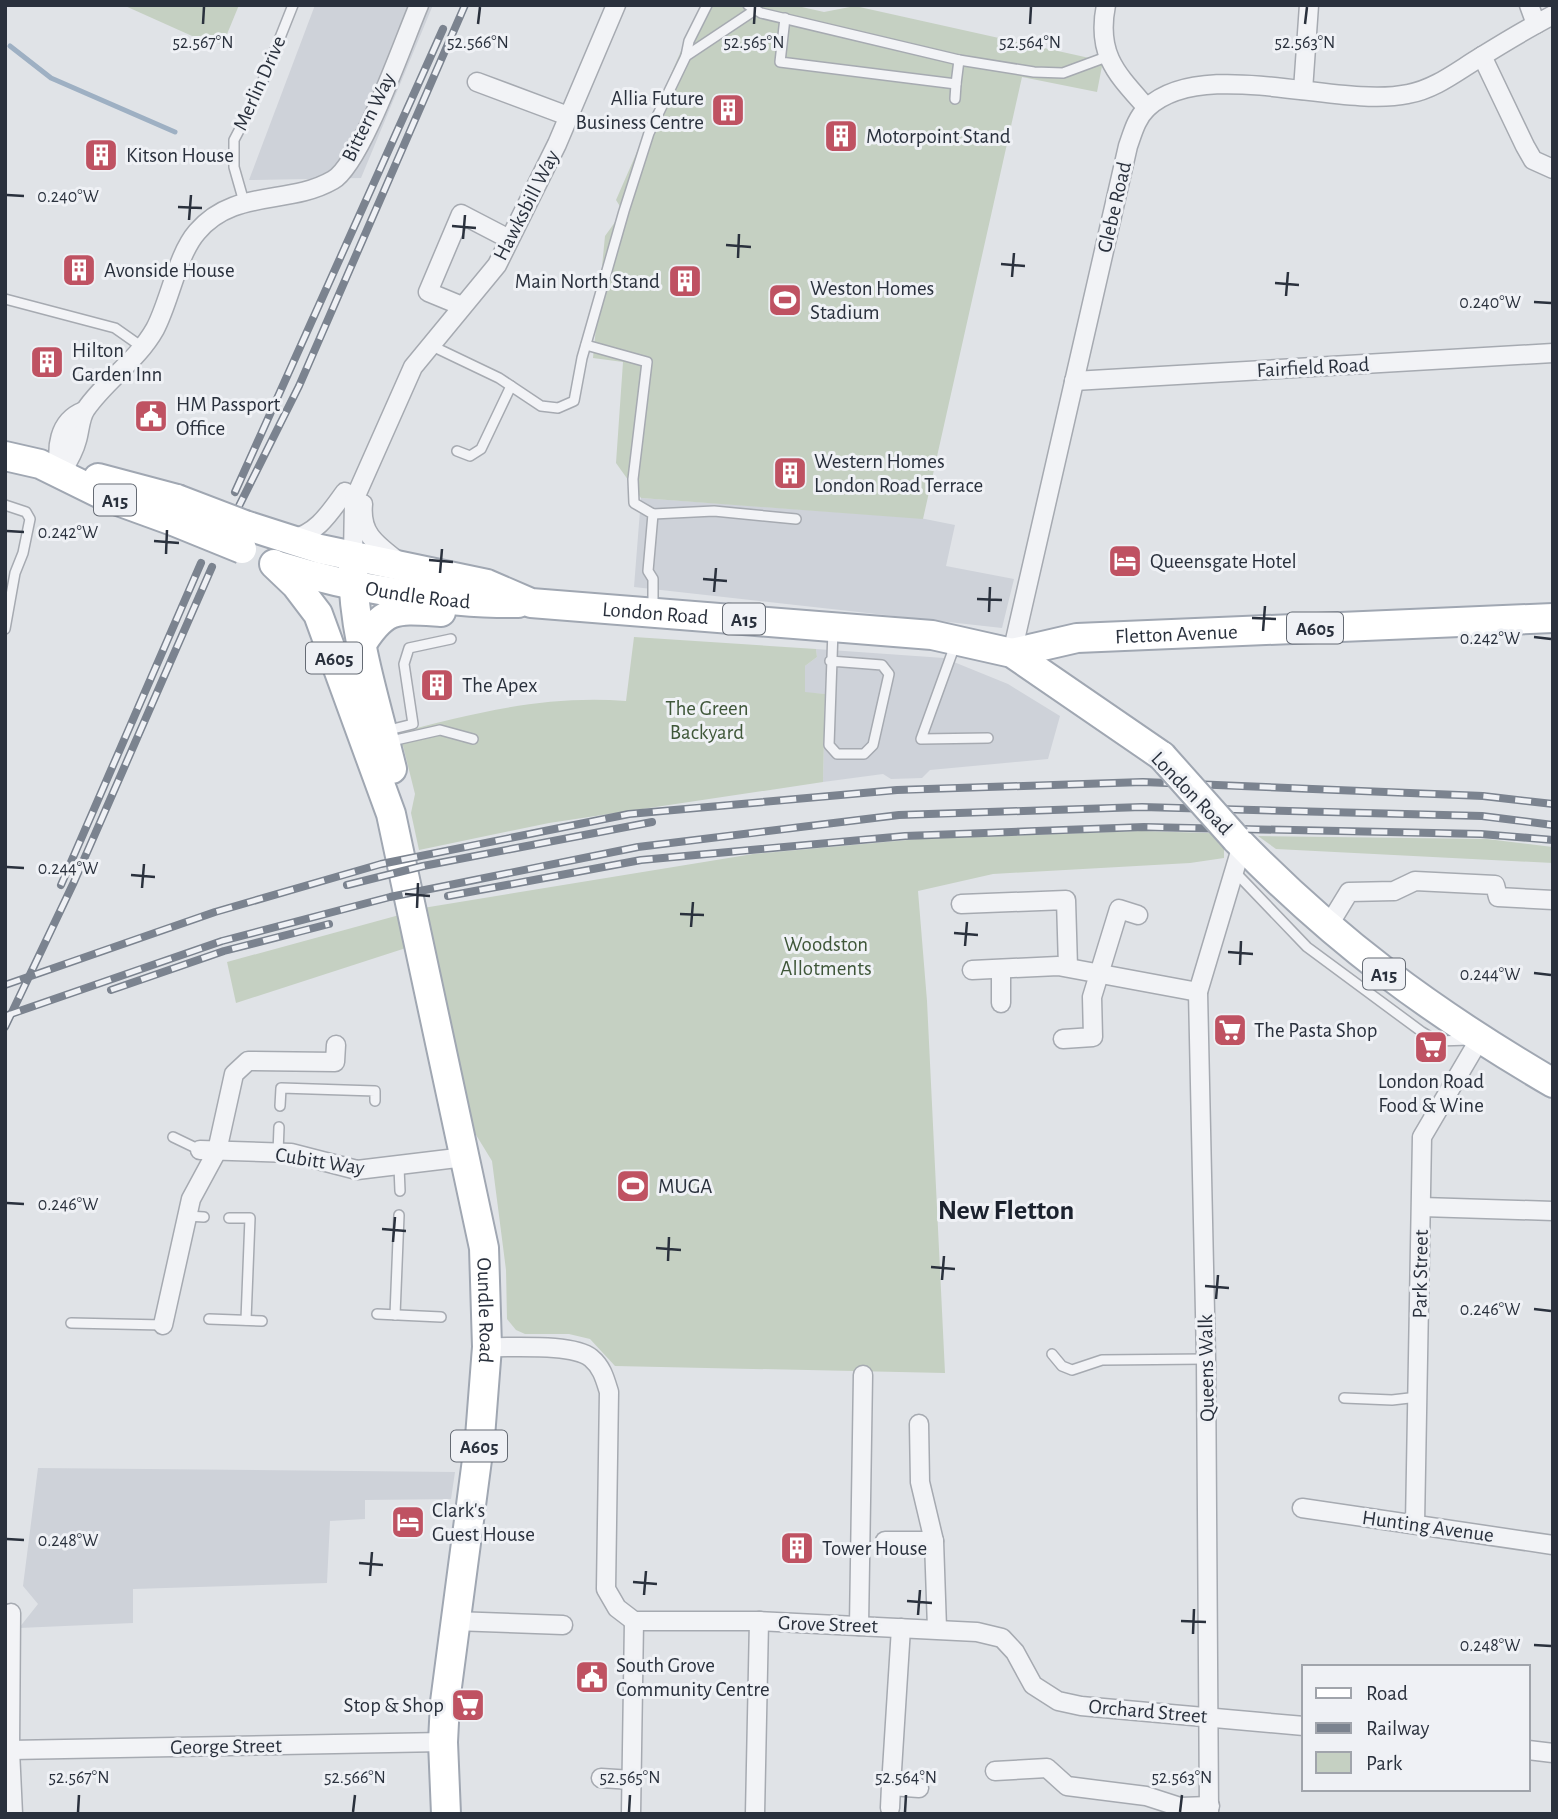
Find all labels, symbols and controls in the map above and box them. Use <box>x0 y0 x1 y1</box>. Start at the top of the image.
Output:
street label: Merlin Drive <box>229 33 290 134</box>
text: 52.567°N <box>173 34 233 52</box>
text: 52.566°N <box>447 34 509 52</box>
text: 52.565°N <box>724 34 784 52</box>
text: 52.564°N <box>999 34 1061 52</box>
text: 52.563°N <box>1275 34 1335 52</box>
street label: Bittern Way <box>338 69 399 165</box>
place label: Allia Future Business Centre <box>575 88 704 133</box>
building icon: Allia Future Business Centre <box>709 91 747 129</box>
building icon: Motorpoint Stand <box>822 117 860 155</box>
place label: Motorpoint Stand <box>866 126 1011 147</box>
building icon: Kitson House <box>82 136 120 174</box>
place label: Kitson House <box>126 145 234 166</box>
street label: Hawksbill Way <box>490 147 563 264</box>
street label: Glebe Road <box>1094 159 1135 255</box>
text: 0.240°W <box>37 188 99 206</box>
building icon: Avonside House <box>60 251 98 289</box>
place label: Avonside House <box>104 260 235 281</box>
building icon: Main North Stand <box>666 262 704 300</box>
place label: Main North Stand <box>515 271 660 292</box>
place label: Weston Homes Stadium <box>810 278 934 323</box>
sports icon: Weston Homes Stadium <box>766 281 804 319</box>
text: 0.240°W <box>1459 294 1521 312</box>
place label: Hilton Garden Inn <box>72 340 162 385</box>
building icon: Hilton Garden Inn <box>28 343 66 381</box>
street label: Fairfield Road <box>1256 354 1370 381</box>
place label: HM Passport Office <box>176 394 281 439</box>
public building icon: HM Passport Office <box>132 397 170 435</box>
place label: Western Homes London Road Terrace <box>814 451 983 496</box>
building icon: Western Homes London Road Terrace <box>771 454 809 492</box>
road number: A15 <box>94 485 136 516</box>
text: 0.242°W <box>38 524 98 542</box>
hotel icon: Queensgate Hotel <box>1106 542 1144 580</box>
place label: Queensgate Hotel <box>1150 551 1297 572</box>
street label: Oundle Road <box>363 578 471 613</box>
street label: London Road <box>601 599 709 628</box>
road number: A15 <box>723 604 765 634</box>
road number: A605 <box>1287 612 1343 643</box>
street label: Fletton Avenue <box>1114 621 1238 647</box>
text: 0.242°W <box>1460 630 1520 648</box>
road number: A605 <box>306 642 362 674</box>
building icon: The Apex <box>418 666 456 704</box>
place label: The Apex <box>462 675 537 696</box>
park label: The Green Backyard <box>665 698 749 743</box>
street label: London Road <box>1147 748 1236 839</box>
text: 0.244°W <box>38 860 98 878</box>
park label: Woodston Allotments <box>780 934 872 979</box>
road number: A15 <box>1363 958 1405 990</box>
text: 0.244°W <box>1460 966 1520 984</box>
supermarket icon: The Pasta Shop <box>1211 1011 1249 1049</box>
place label: The Pasta Shop <box>1254 1020 1377 1041</box>
supermarket icon: London Road Food & Wine <box>1412 1028 1450 1066</box>
place label: London Road Food & Wine <box>1378 1071 1484 1116</box>
street label: Cubitt Way <box>274 1144 366 1179</box>
sports icon: MUGA <box>614 1167 652 1205</box>
place label: MUGA <box>658 1176 712 1197</box>
text: 0.246°W <box>38 1196 98 1214</box>
district label: New Fletton <box>938 1197 1074 1225</box>
street label: Park Street <box>1409 1229 1432 1319</box>
street label: Oundle Road <box>473 1257 497 1364</box>
text: 0.246°W <box>1460 1301 1520 1319</box>
street label: Queens Walk <box>1195 1314 1218 1422</box>
road number: A605 <box>451 1430 507 1462</box>
place label: Clark's Guest House <box>432 1500 535 1545</box>
hotel icon: Clark's Guest House <box>389 1503 427 1541</box>
street label: Hunting Avenue <box>1361 1507 1495 1546</box>
building icon: Tower House <box>778 1529 816 1567</box>
text: 0.248°W <box>38 1532 98 1550</box>
place label: Tower House <box>822 1538 927 1559</box>
street label: Grove Street <box>778 1612 879 1637</box>
text: 0.248°W <box>1460 1637 1520 1655</box>
place label: South Grove Community Centre <box>616 1655 770 1700</box>
public building icon: South Grove Community Centre <box>573 1658 611 1696</box>
legend <box>1302 1665 1530 1791</box>
text: Road <box>1366 1683 1408 1704</box>
supermarket icon: Stop & Shop <box>449 1686 487 1724</box>
place label: Stop & Shop <box>344 1695 444 1716</box>
street label: Orchard Street <box>1088 1696 1209 1727</box>
text: Railway <box>1366 1718 1429 1739</box>
street label: George Street <box>170 1735 282 1758</box>
text: Park <box>1366 1753 1403 1774</box>
text: 52.567°N <box>49 1769 109 1787</box>
text: 52.566°N <box>324 1769 386 1787</box>
text: 52.565°N <box>600 1769 660 1787</box>
text: 52.564°N <box>875 1769 937 1787</box>
text: 52.563°N <box>1152 1769 1212 1787</box>

